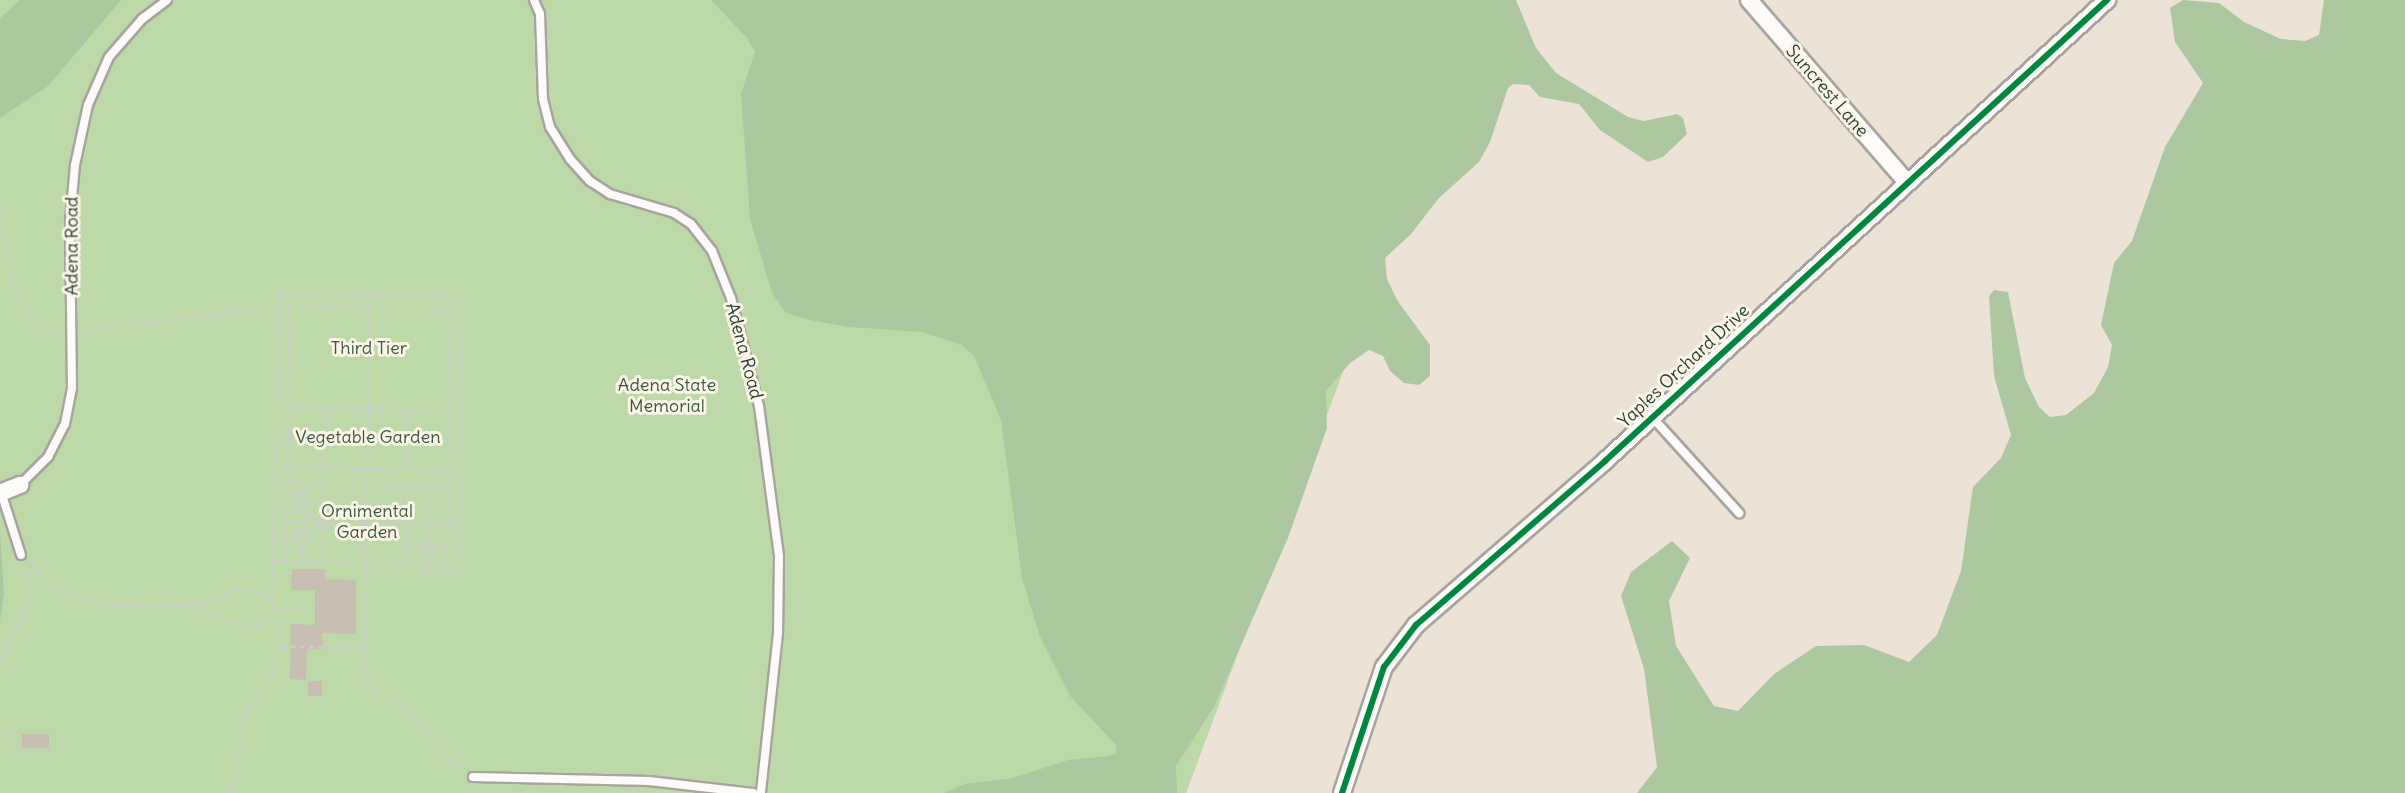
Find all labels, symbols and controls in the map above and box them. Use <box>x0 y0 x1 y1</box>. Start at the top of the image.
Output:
street label: Suncrest Lane <box>1781 40 1873 142</box>
street label: Adena Road <box>61 197 83 295</box>
street label: Adena Road <box>721 300 767 402</box>
street label: Yaples Orchard Drive <box>1614 300 1754 432</box>
park label: Third Tier <box>331 337 407 359</box>
park label: Adena State Memorial <box>618 375 716 418</box>
park label: Vegetable Garden <box>295 426 441 448</box>
park label: Ornimental Garden <box>321 501 413 544</box>

